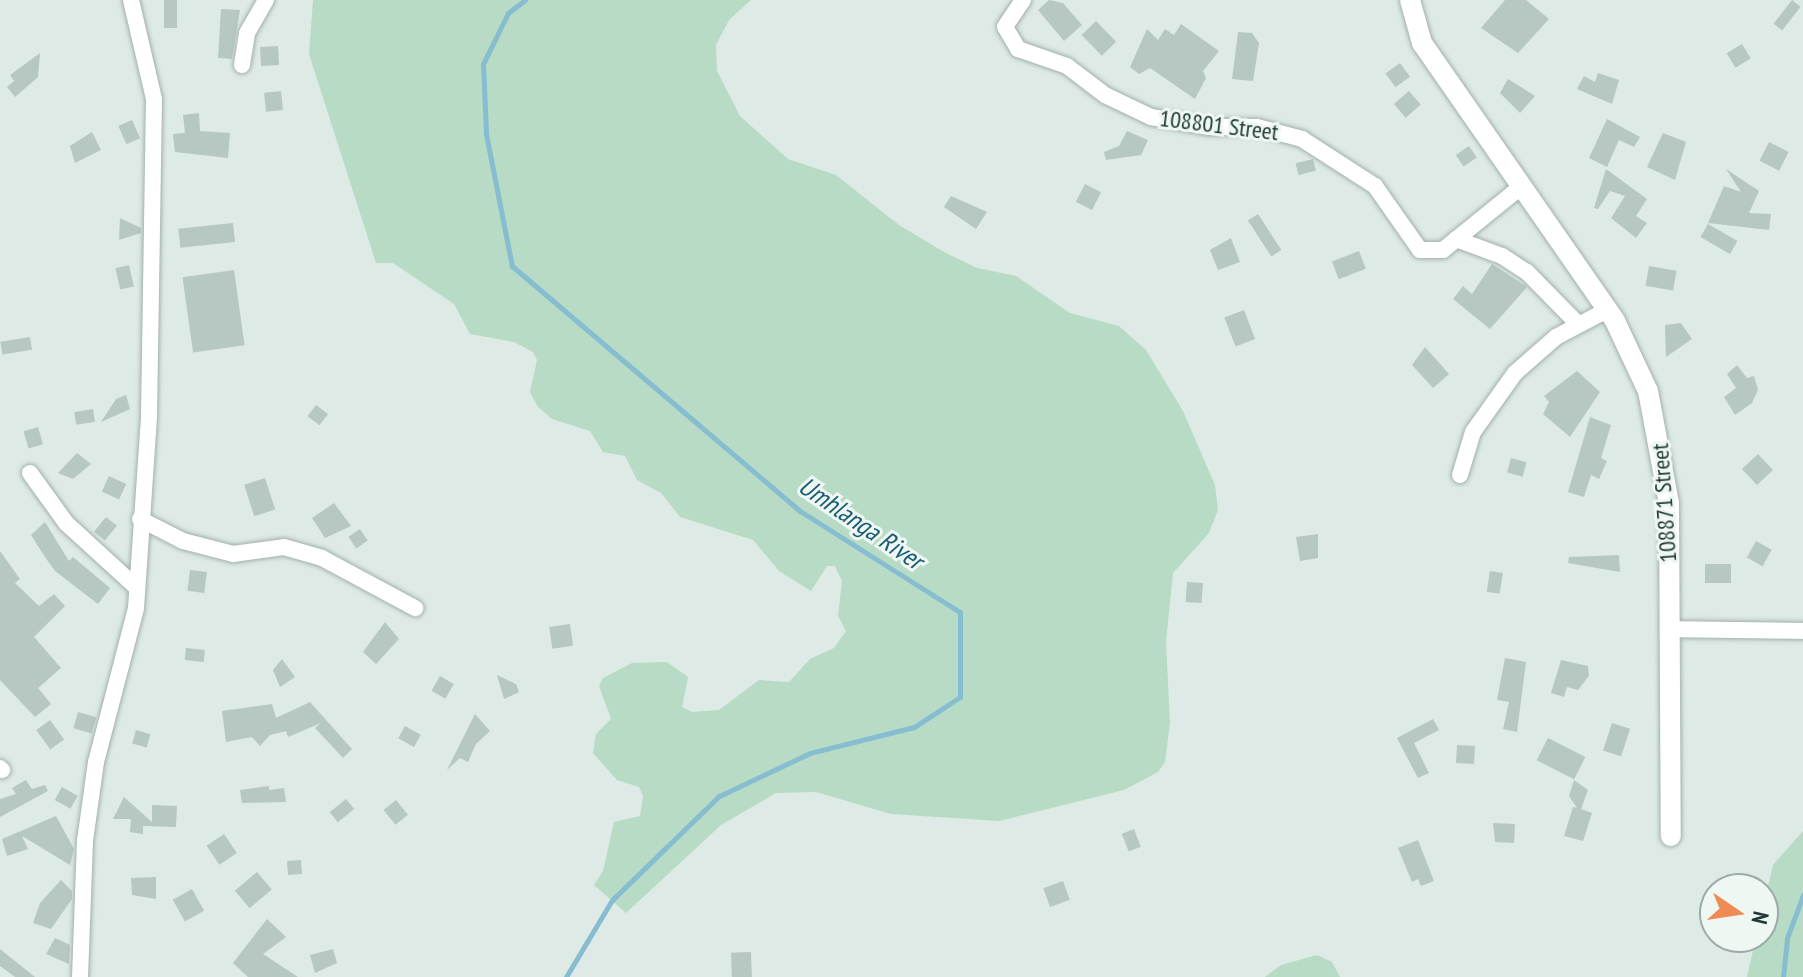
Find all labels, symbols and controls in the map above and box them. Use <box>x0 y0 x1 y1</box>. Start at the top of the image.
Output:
street label: 108801 Street <box>1158 103 1280 147</box>
street label: 108871 Street <box>1645 442 1683 564</box>
water label: Umhlanga River <box>793 470 929 576</box>
north arrow <box>1699 873 1779 953</box>
text: N <box>1745 909 1775 927</box>

